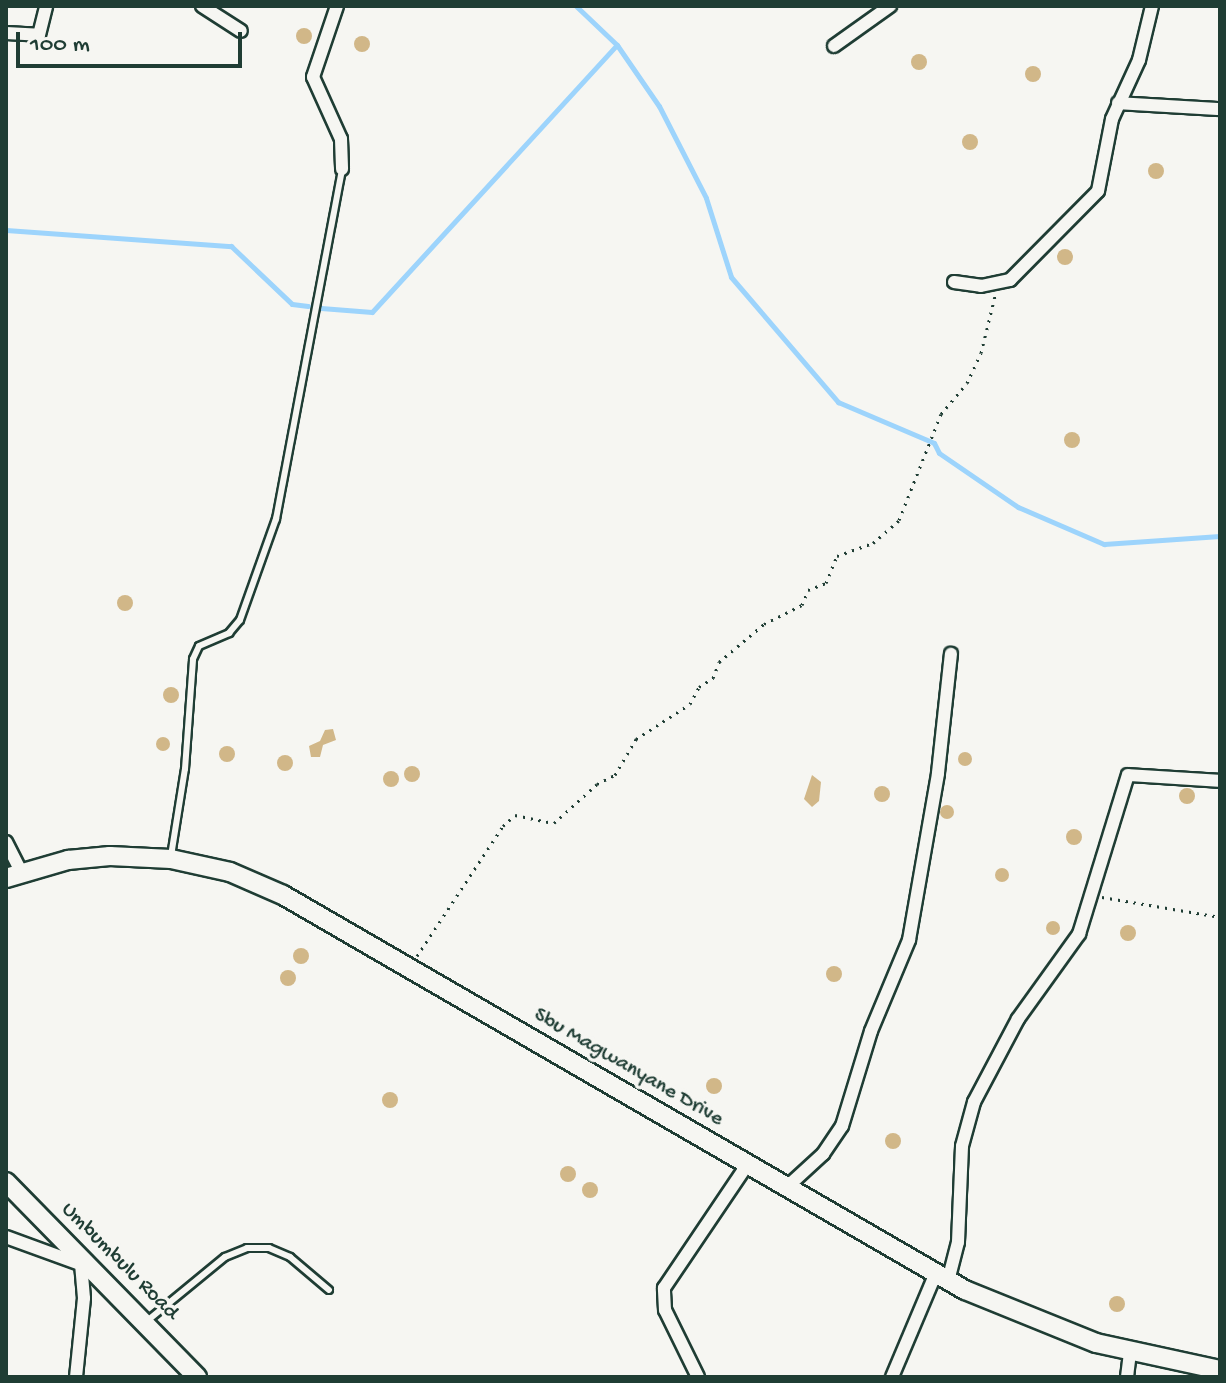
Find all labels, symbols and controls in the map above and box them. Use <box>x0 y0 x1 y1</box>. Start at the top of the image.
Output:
scale bar <box>20 16 246 66</box>
text: 100 m <box>30 31 90 60</box>
street label: Sbu Magwanyane Drive <box>528 1003 728 1133</box>
street label: Umbumbulu Road <box>54 1197 184 1327</box>

